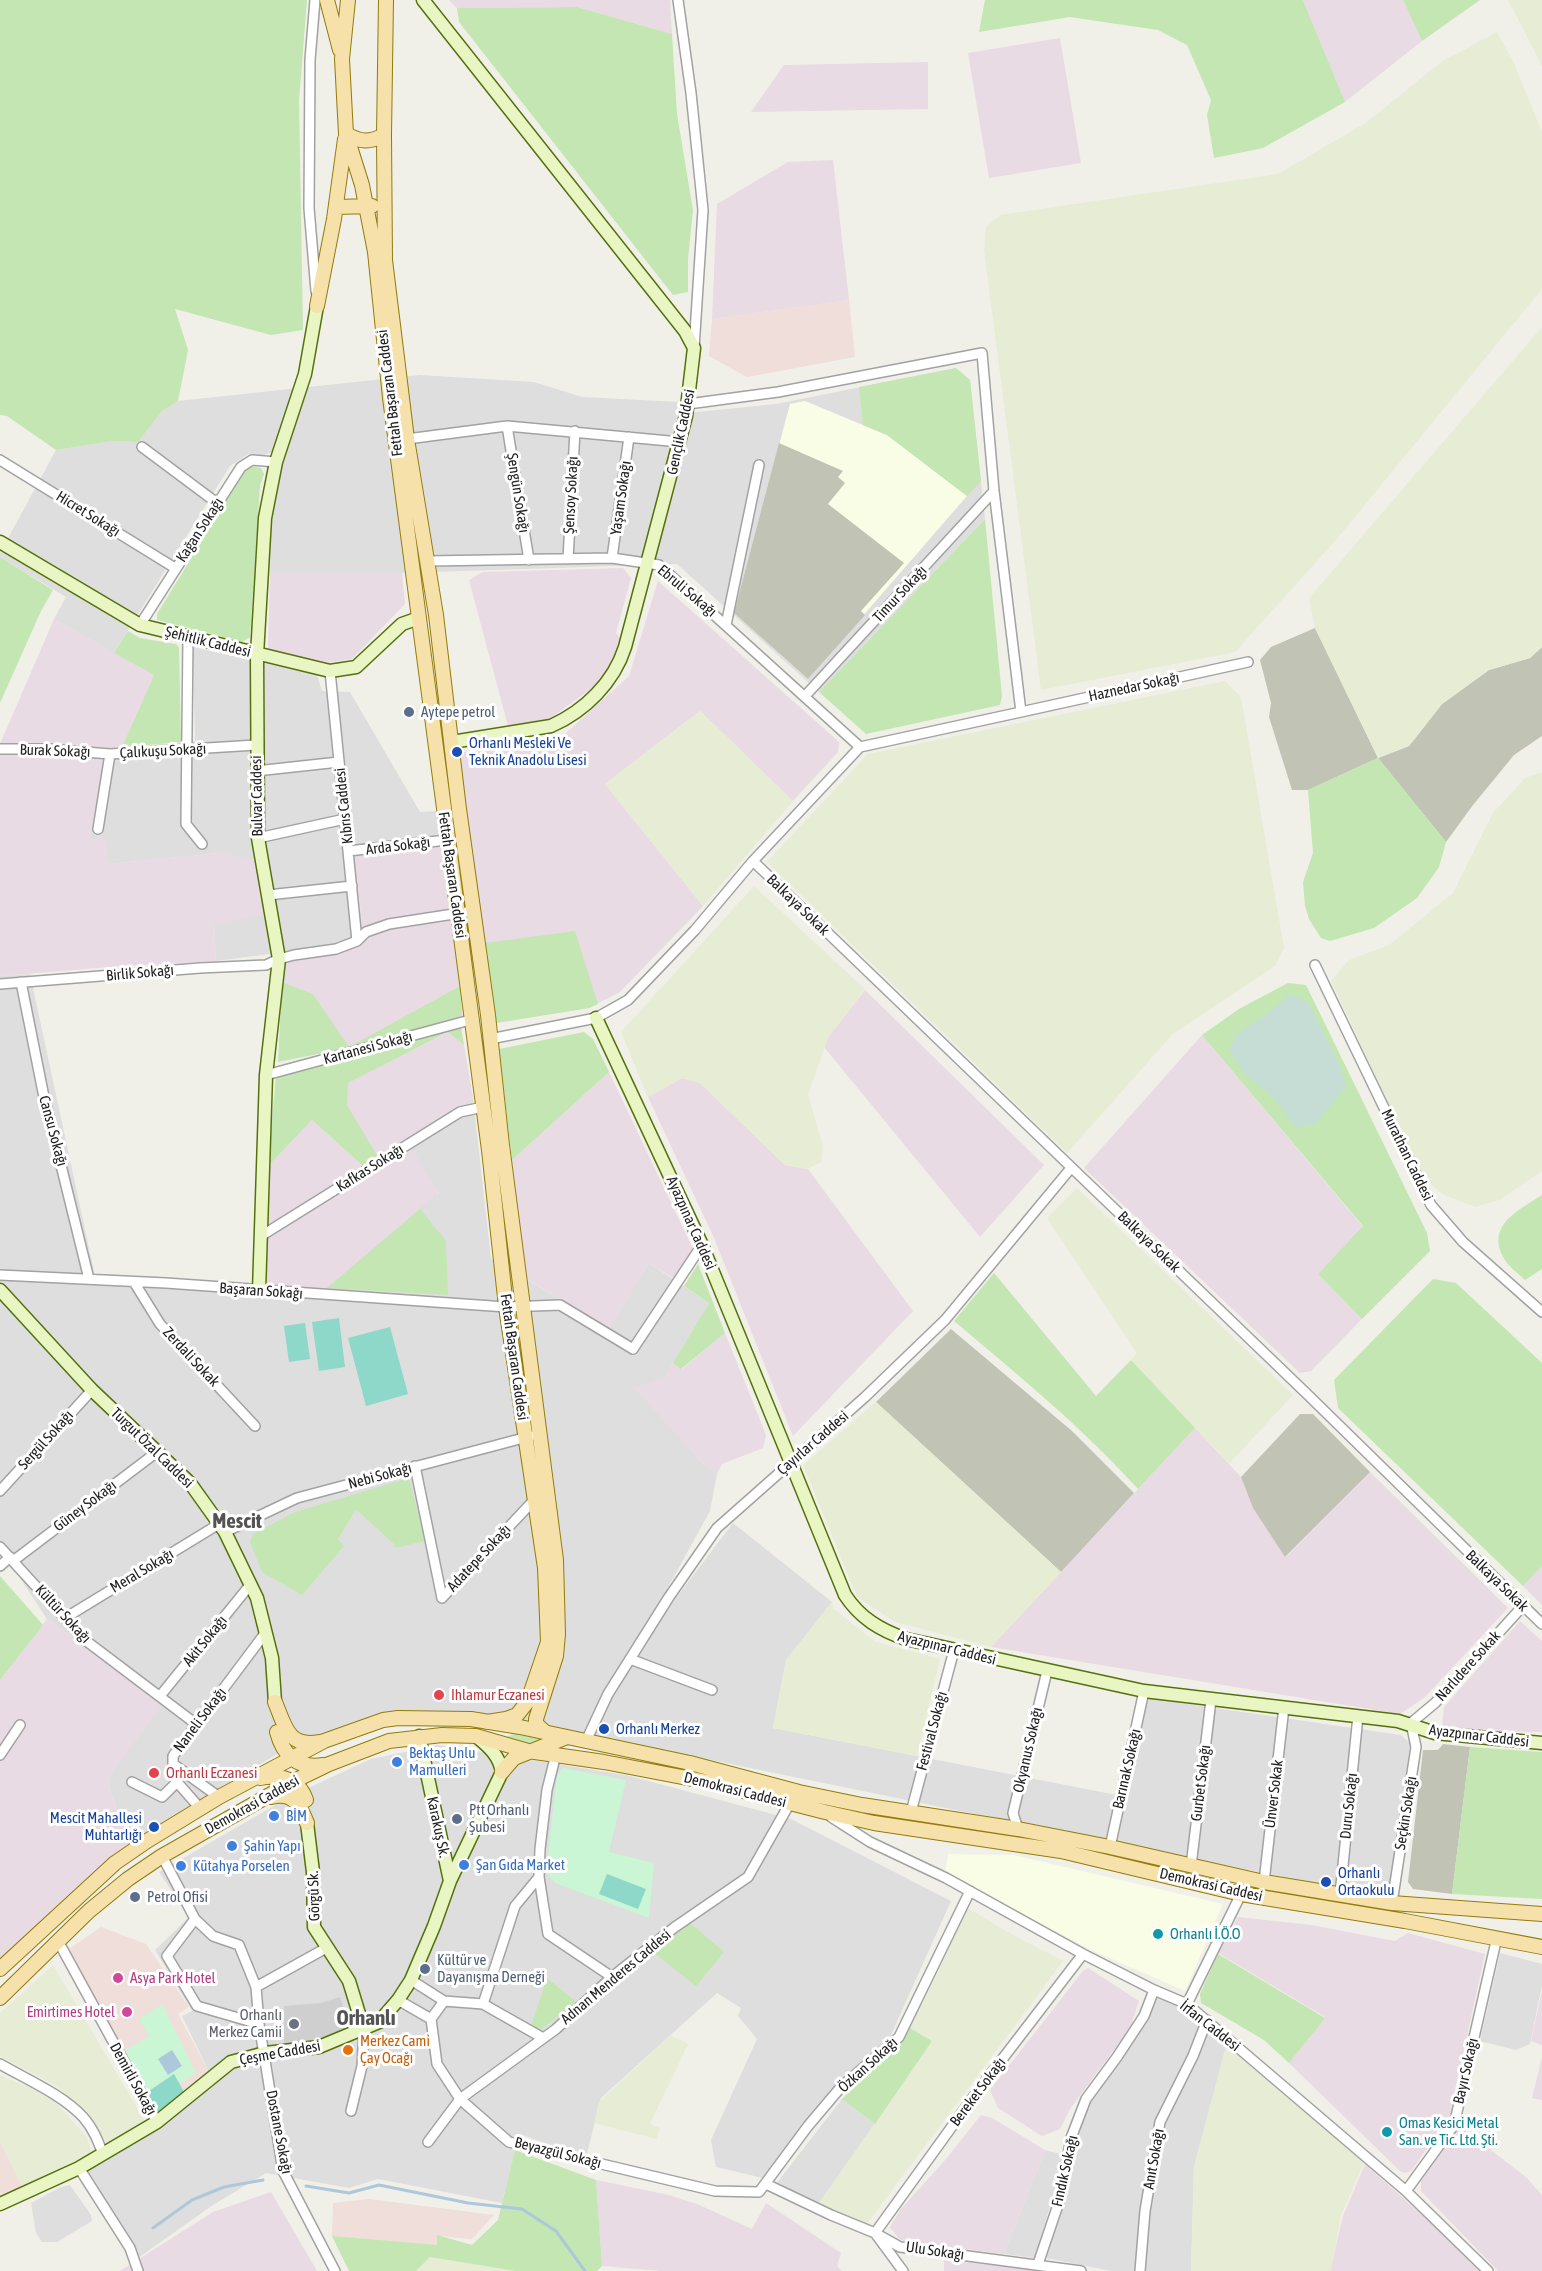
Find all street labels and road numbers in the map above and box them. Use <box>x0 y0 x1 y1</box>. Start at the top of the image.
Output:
street label: Fettah Başaran Caddesi <box>373 328 407 458</box>
street label: Gençlik Caddesi <box>663 387 699 477</box>
street label: Şengün Sokağı <box>503 452 533 534</box>
street label: Şensoy Sokağı <box>560 456 582 534</box>
street label: Yaşam Sokağı <box>607 460 635 536</box>
street label: Hicret Sokağı <box>53 487 123 541</box>
street label: Kağan Sokağı <box>172 494 228 566</box>
street label: Ebruli Sokağı <box>654 561 720 621</box>
street label: Timur Sokağı <box>869 562 931 626</box>
street label: Şehitlik Caddesi <box>163 623 253 661</box>
street label: Haznedar Sokağı <box>1087 669 1181 705</box>
street label: Çalıkuşu Sokağı <box>119 740 207 762</box>
street label: Burak Sokağı <box>19 741 91 761</box>
street label: Bulvar Caddesi <box>247 755 267 837</box>
street label: Kıbrıs Caddesi <box>331 767 357 845</box>
street label: Fettah Başaran Caddesi <box>434 810 470 940</box>
street label: Arda Sokağı <box>365 833 431 859</box>
street label: Balkaya Sokak <box>763 871 833 939</box>
street label: Birlik Sokağı <box>105 961 175 985</box>
street label: Kartanesi Sokağı <box>322 1027 414 1069</box>
street label: Cansu Sokağı <box>35 1094 71 1168</box>
street label: Murathan Caddesi <box>1377 1106 1437 1204</box>
street label: Kafkas Sokağı <box>333 1140 407 1196</box>
street label: Ayazpınar Caddesi <box>662 1173 720 1273</box>
street label: Balkaya Sokak <box>1114 1208 1184 1276</box>
street label: Başaran Sokağı <box>219 1279 303 1303</box>
street label: Fettah Başaran Caddesi <box>496 1292 532 1422</box>
street label: Zerdali Sokak <box>159 1323 223 1391</box>
street label: Turgut Özal Caddesi <box>107 1404 197 1492</box>
street label: Sergül Sokağı <box>15 1407 77 1473</box>
street label: Çayırlar Caddesi <box>774 1407 852 1479</box>
street label: Nebi Sokağı <box>346 1459 414 1493</box>
street label: Güney Sokağı <box>50 1476 120 1536</box>
street label: Adatepe Sokağı <box>443 1521 515 1595</box>
street label: Meral Sokağı <box>107 1545 177 1597</box>
street label: Balkaya Sokak <box>1462 1547 1532 1615</box>
street label: Kültür Sokağı <box>31 1581 95 1647</box>
street label: Akit Sokağı <box>179 1612 231 1670</box>
street label: Ayazpınar Caddesi <box>896 1627 998 1669</box>
street label: Narlıdere Sokak <box>1432 1627 1504 1705</box>
street label: Naneli Sokağı <box>170 1684 230 1756</box>
street label: Festival Sokağı <box>913 1689 951 1773</box>
street label: Okyanus Sokağı <box>1009 1706 1047 1794</box>
street label: Ayazpınar Caddesi <box>1428 1721 1530 1751</box>
street label: Barınak Sokağı <box>1109 1727 1145 1811</box>
street label: Gurbet Sokağı <box>1187 1744 1215 1822</box>
street label: Ünver Sokak <box>1261 1759 1287 1829</box>
street label: Demokrasi Caddesi <box>682 1769 788 1811</box>
street label: Demokrasi Caddesi <box>202 1772 302 1838</box>
street label: Duru Sokağı <box>1337 1772 1361 1840</box>
street label: Seçkin Sokağı <box>1391 1775 1421 1851</box>
street label: Karakuş Sk. <box>423 1795 453 1859</box>
street label: Demokrasi Caddesi <box>1158 1864 1264 1906</box>
street label: Görgü Sk. <box>304 1871 324 1921</box>
street label: Adnan Menderes Caddesi <box>557 1926 675 2028</box>
street label: İrfan Caddesi <box>1176 1997 1244 2055</box>
street label: Özkan Sokağı <box>835 2034 901 2096</box>
street label: Bayır Sokağı <box>1450 2036 1482 2106</box>
street label: Çeşme Caddesi <box>238 2037 322 2069</box>
street label: Demirli Sokağı <box>106 2040 160 2118</box>
street label: Bereket Sokağı <box>946 2054 1010 2130</box>
street label: Dostane Sokağı <box>262 2089 296 2175</box>
street label: Anıt Sokağı <box>1140 2127 1168 2191</box>
street label: Beyazgül Sokağı <box>513 2134 603 2172</box>
street label: Fındık Sokağı <box>1048 2134 1082 2208</box>
street label: Ulu Sokağı <box>905 2238 965 2264</box>

